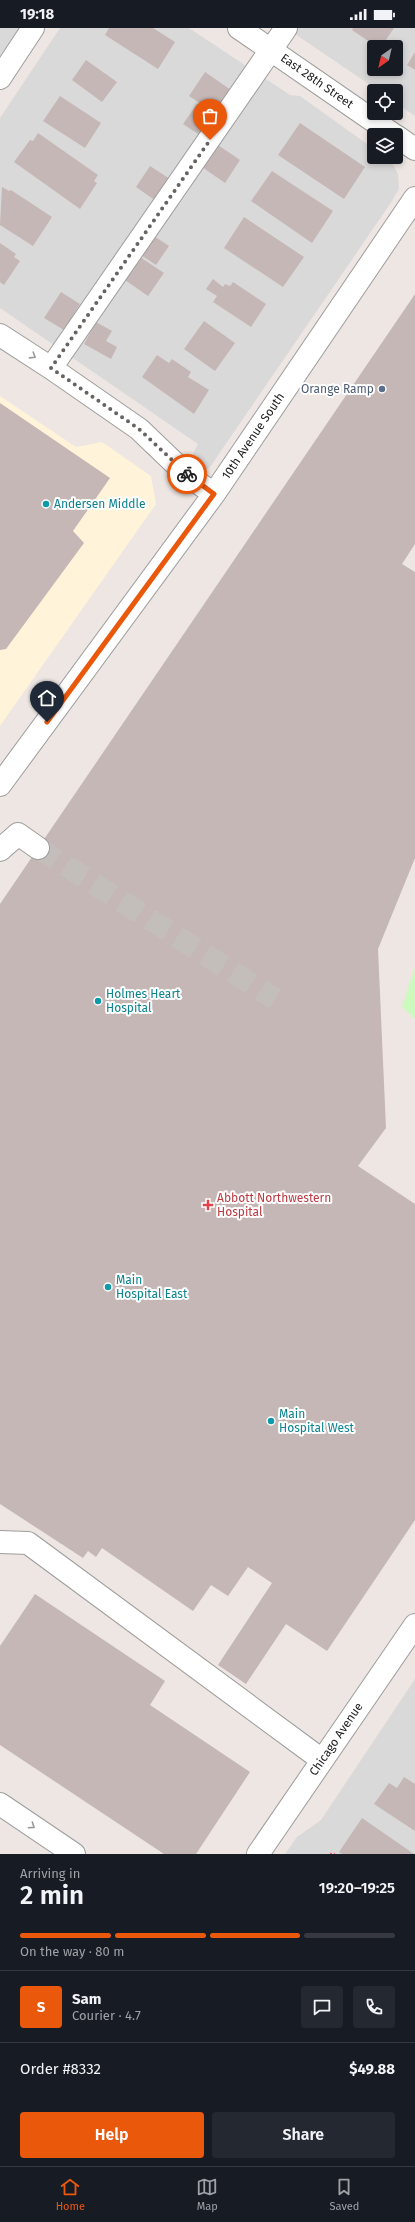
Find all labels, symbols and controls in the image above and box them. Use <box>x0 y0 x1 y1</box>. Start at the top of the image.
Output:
text: 19:18 <box>20 5 54 23</box>
north arrow <box>367 40 403 76</box>
map controls <box>367 40 403 164</box>
street label: East 28th Street <box>278 51 357 112</box>
button: locate <box>367 84 403 120</box>
pin <box>193 99 227 140</box>
icon: bag <box>199 105 221 127</box>
button: layers <box>367 128 403 164</box>
one-way arrow <box>29 351 36 359</box>
place label: Orange Ramp <box>301 382 374 396</box>
marker: Orange Ramp <box>377 384 387 394</box>
street label: 10th Avenue South <box>219 390 287 482</box>
courier <box>167 454 207 494</box>
icon: bike <box>176 463 198 485</box>
place label: Andersen Middle <box>54 497 146 511</box>
marker: Andersen Middle <box>41 499 51 509</box>
pin <box>30 681 64 722</box>
icon: home <box>36 687 58 709</box>
place label: Holmes Heart Hospital <box>106 987 181 1015</box>
marker: Holmes Heart Hospital <box>93 996 103 1006</box>
place label: Abbott Northwestern Hospital <box>217 1191 331 1219</box>
marker: Abbott Northwestern Hospital <box>202 1199 214 1211</box>
place label: Main Hospital East <box>116 1273 188 1301</box>
marker: Main Hospital East <box>103 1282 113 1292</box>
place label: Main Hospital West <box>279 1407 355 1435</box>
marker: Main Hospital West <box>266 1416 276 1426</box>
street label: Chicago Avenue <box>306 1700 366 1778</box>
one-way arrow <box>28 1821 35 1828</box>
text: Arriving in <box>20 1866 80 1881</box>
text: 19:20–19:25 <box>319 1879 395 1897</box>
text: 2 min <box>20 1880 84 1911</box>
text: On the way · 80 m <box>20 1944 124 1959</box>
button: chat <box>301 1986 343 2028</box>
button: phone <box>353 1986 395 2028</box>
text: Sam <box>72 1990 101 2008</box>
text: S <box>37 1998 45 2016</box>
text: Courier · 4.7 <box>72 2008 141 2023</box>
text: Order #8332 <box>20 2060 101 2078</box>
text: $49.88 <box>349 2060 395 2078</box>
button: Help <box>20 2112 204 2158</box>
button: Share <box>212 2112 395 2158</box>
tab: Home <box>56 2176 85 2213</box>
tab: Map <box>196 2176 218 2213</box>
tab: Saved <box>330 2176 359 2213</box>

